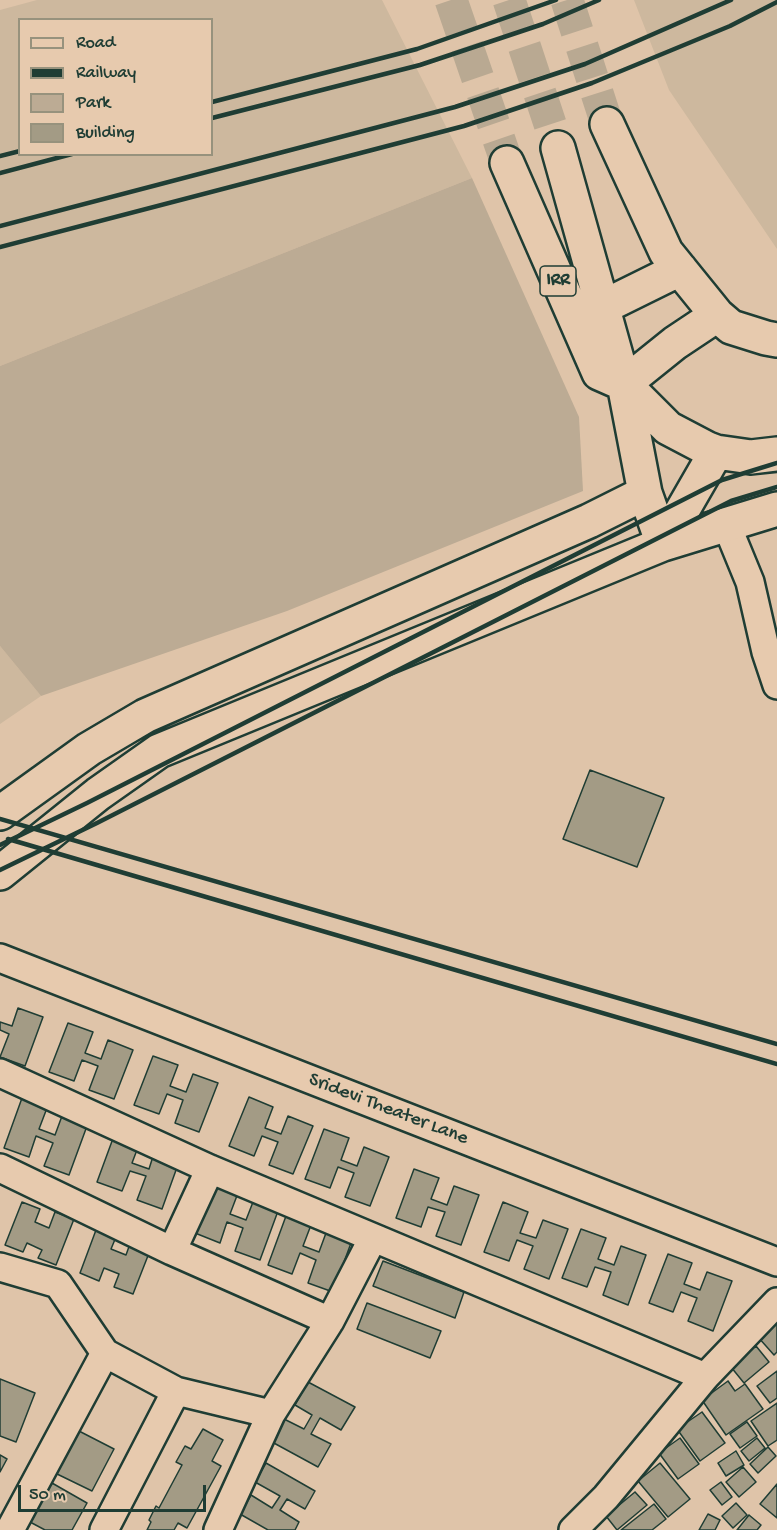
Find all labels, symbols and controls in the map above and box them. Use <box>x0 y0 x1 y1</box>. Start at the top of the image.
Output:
legend <box>18 18 213 156</box>
text: Road <box>76 33 115 54</box>
text: Railway <box>76 63 136 84</box>
text: Park <box>76 93 110 114</box>
text: Building <box>76 123 135 144</box>
road number: IRR <box>540 266 576 296</box>
street label: Sridevi Theater Lane <box>305 1069 471 1151</box>
scale bar <box>21 1473 208 1511</box>
text: 50 m <box>29 1485 66 1506</box>

